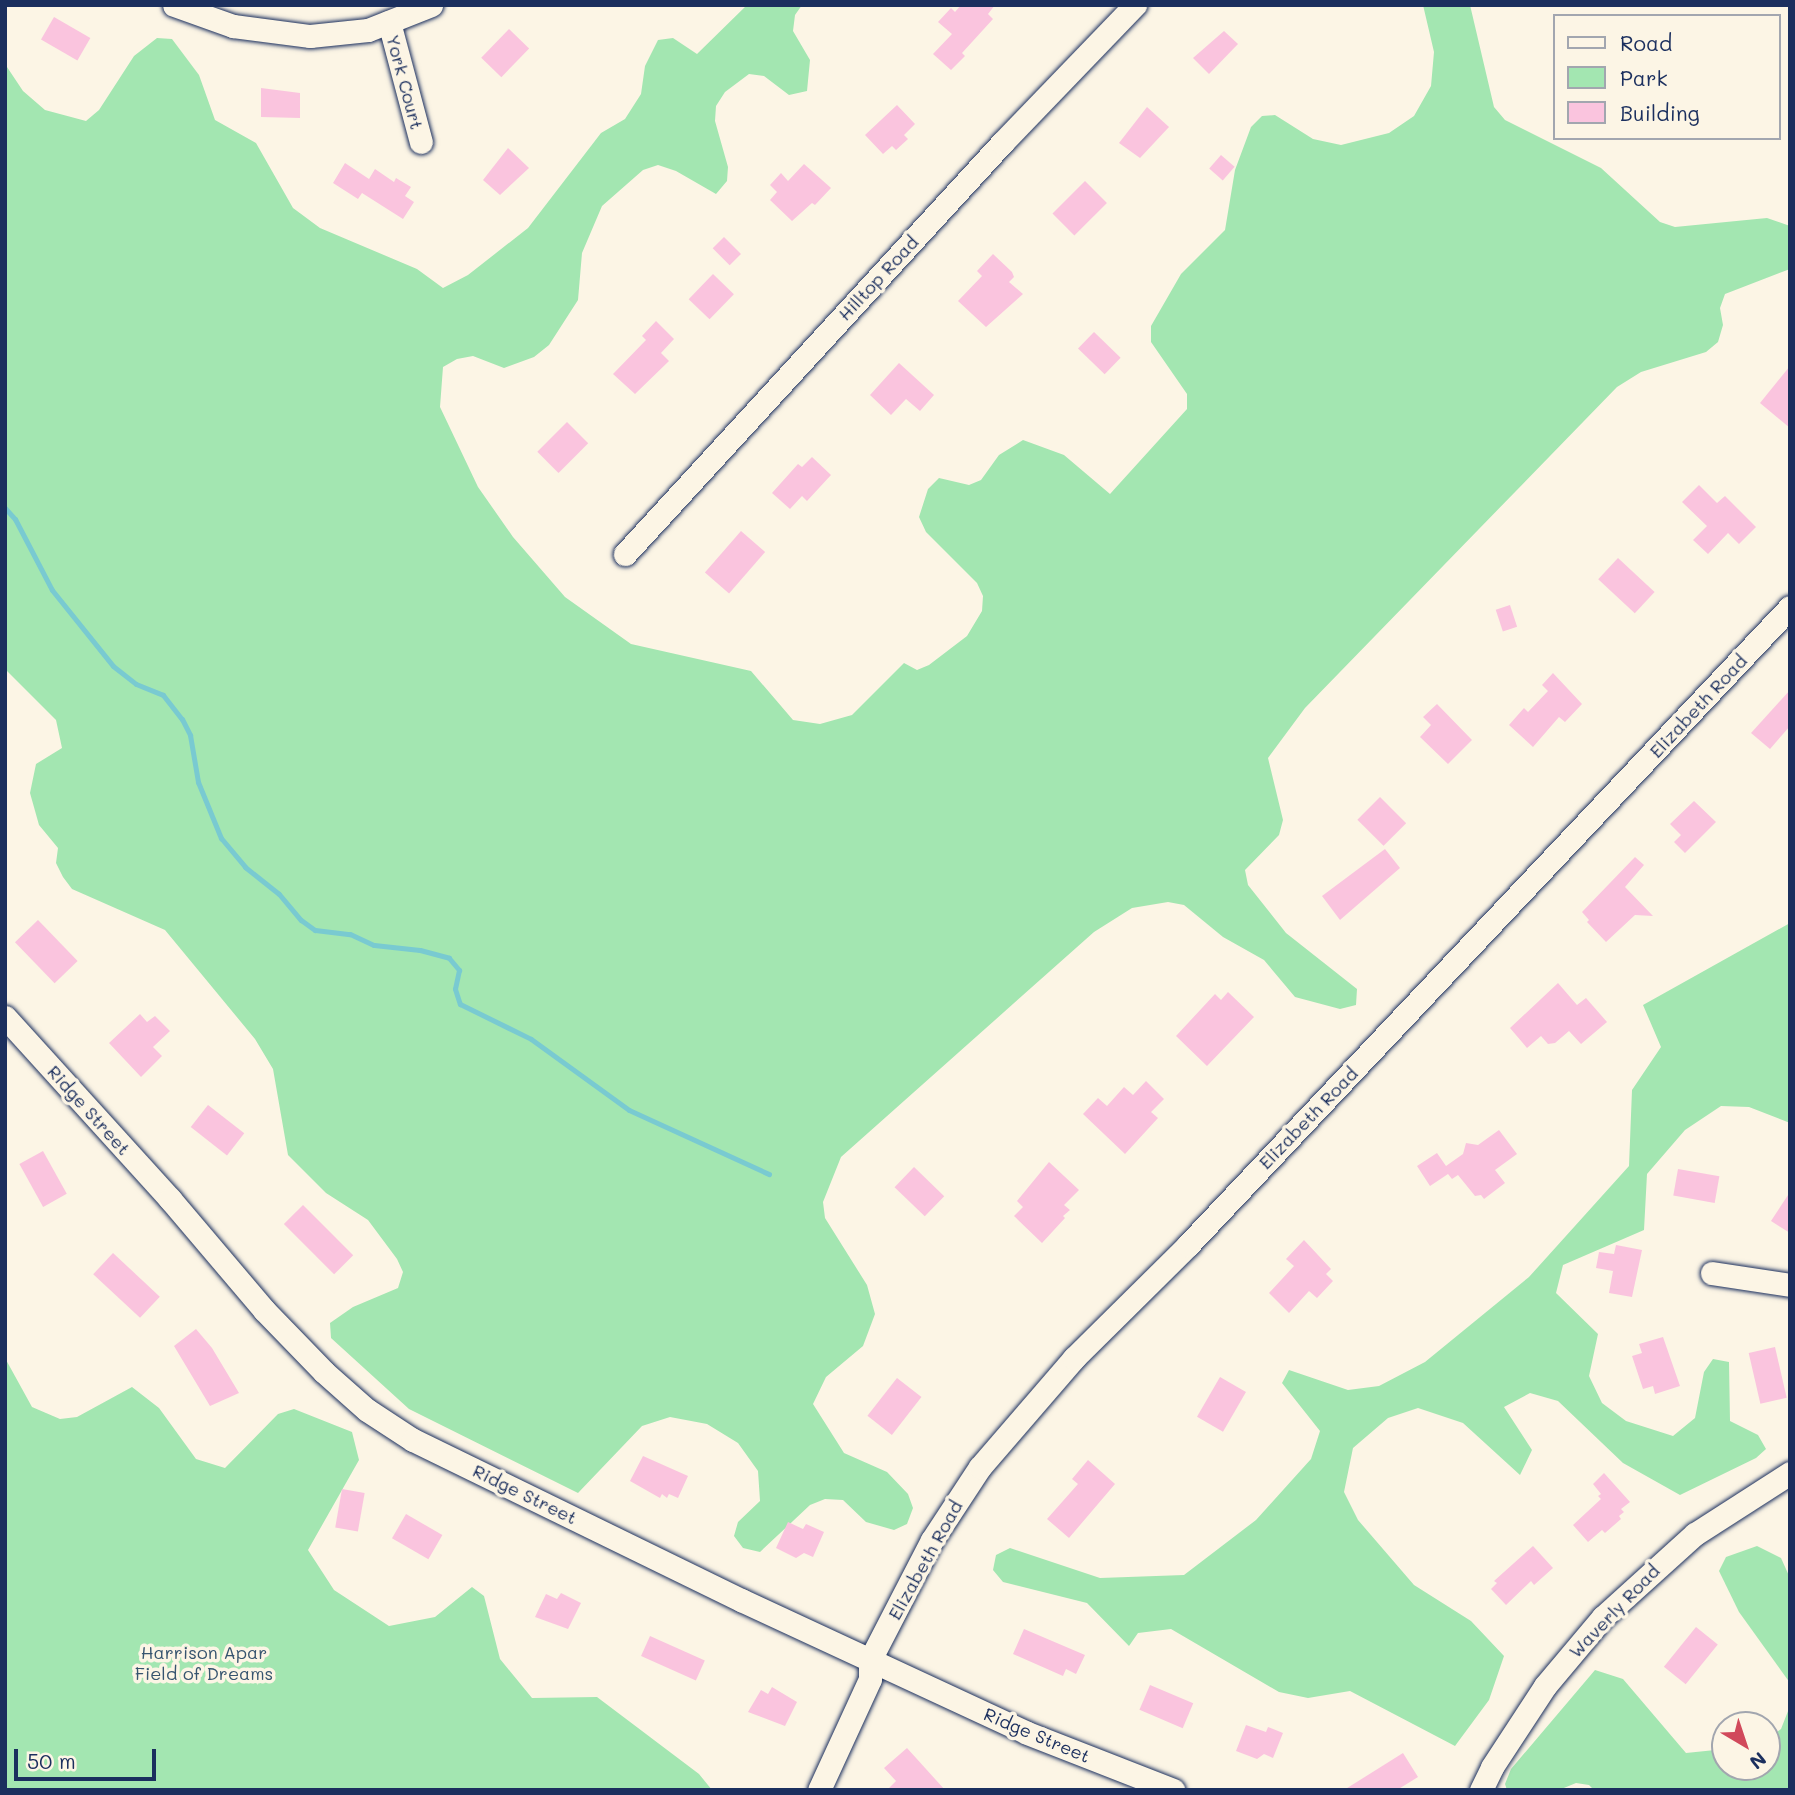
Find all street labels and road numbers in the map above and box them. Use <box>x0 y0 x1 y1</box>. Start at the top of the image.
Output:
street label: York Court <box>382 32 428 132</box>
street label: Hilltop Road <box>833 231 923 325</box>
street label: Elizabeth Road <box>1645 650 1751 762</box>
street label: Ridge Street <box>43 1061 135 1159</box>
street label: Elizabeth Road <box>1254 1063 1362 1173</box>
street label: Ridge Street <box>469 1460 581 1528</box>
street label: Elizabeth Road <box>883 1497 967 1623</box>
street label: Waverly Road <box>1564 1560 1664 1662</box>
street label: Ridge Street <box>981 1703 1093 1767</box>

